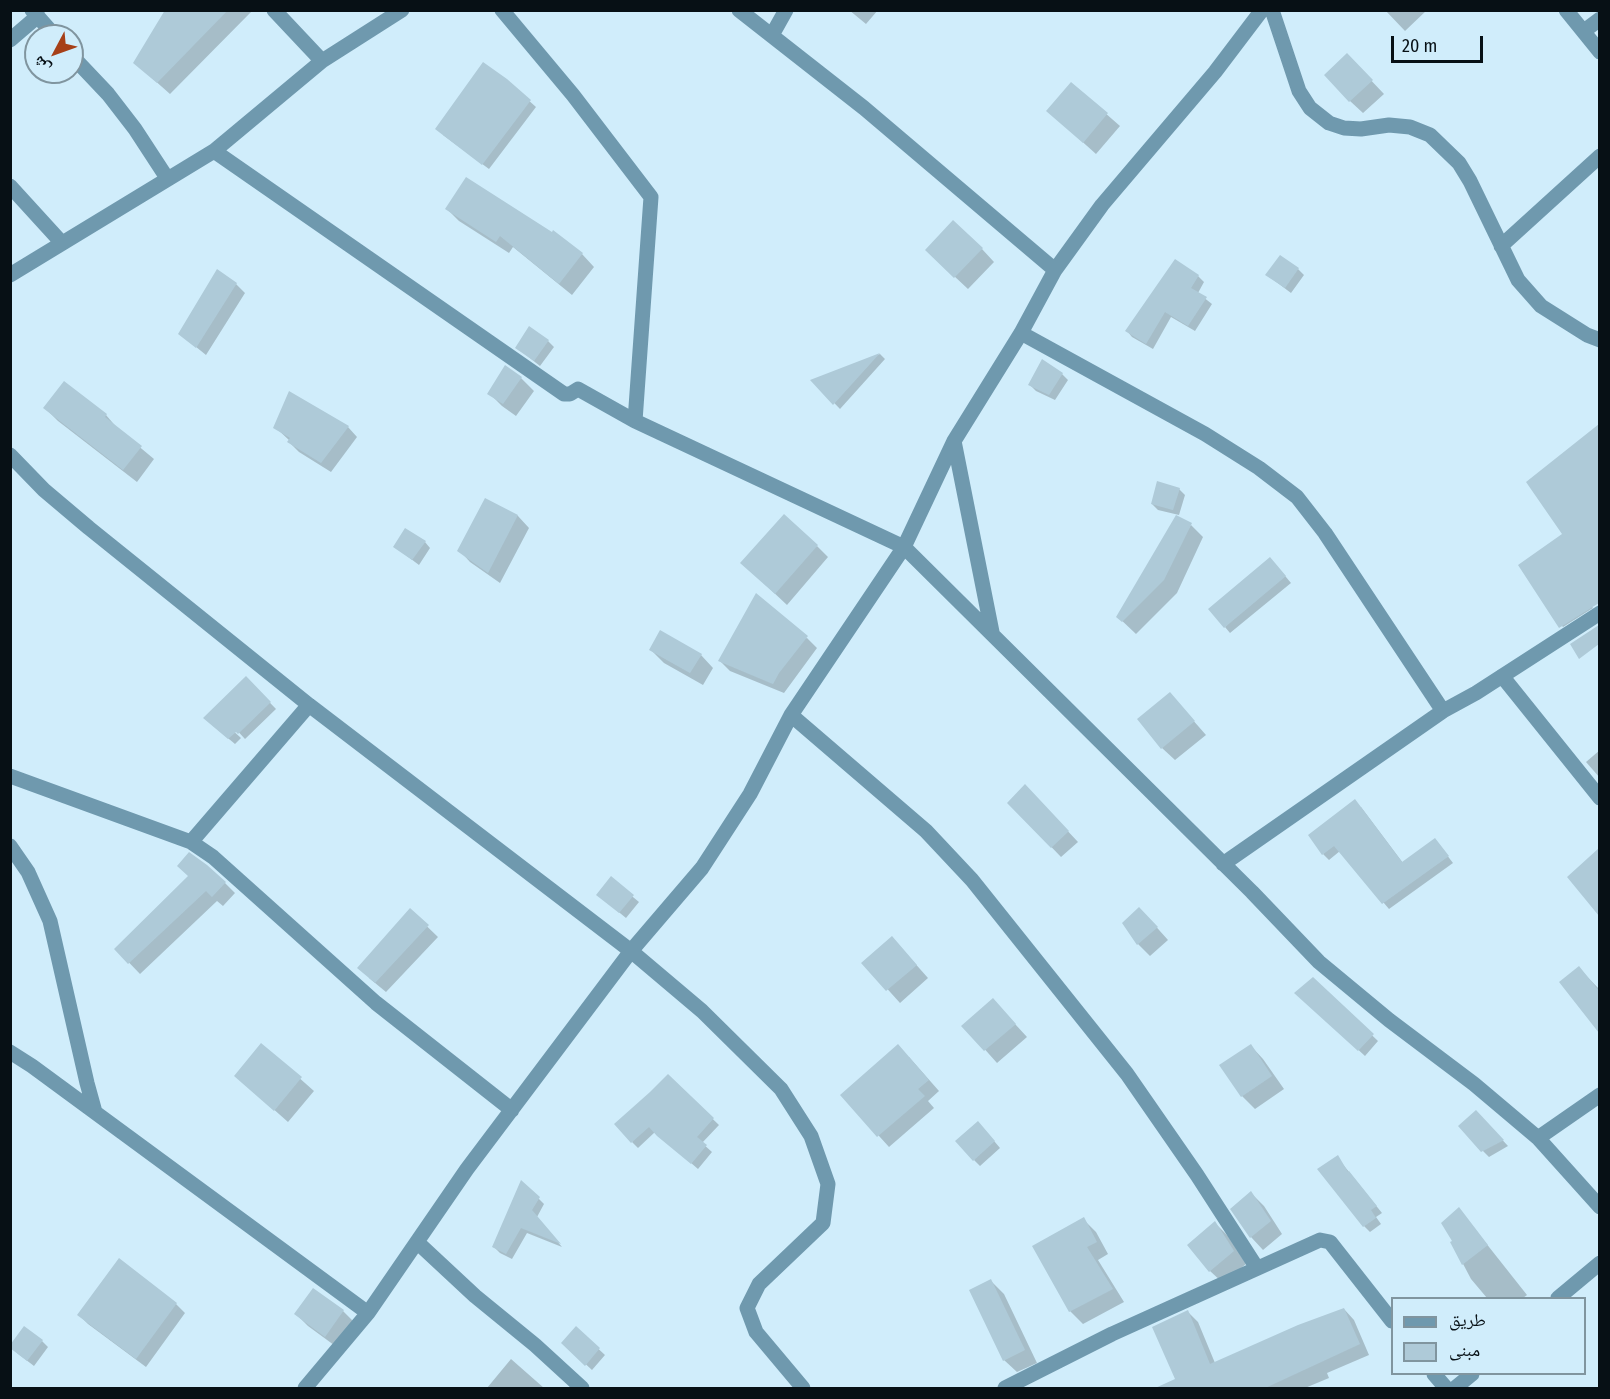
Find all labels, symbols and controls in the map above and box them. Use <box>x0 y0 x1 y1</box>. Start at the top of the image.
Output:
north arrow <box>24 24 84 84</box>
scale bar <box>1394 24 1486 62</box>
text: 20 m <box>1402 35 1437 57</box>
text: ش <box>29 52 54 77</box>
legend <box>1391 1297 1586 1375</box>
text: طريق <box>1449 1309 1486 1331</box>
text: مبنى <box>1449 1339 1480 1361</box>

